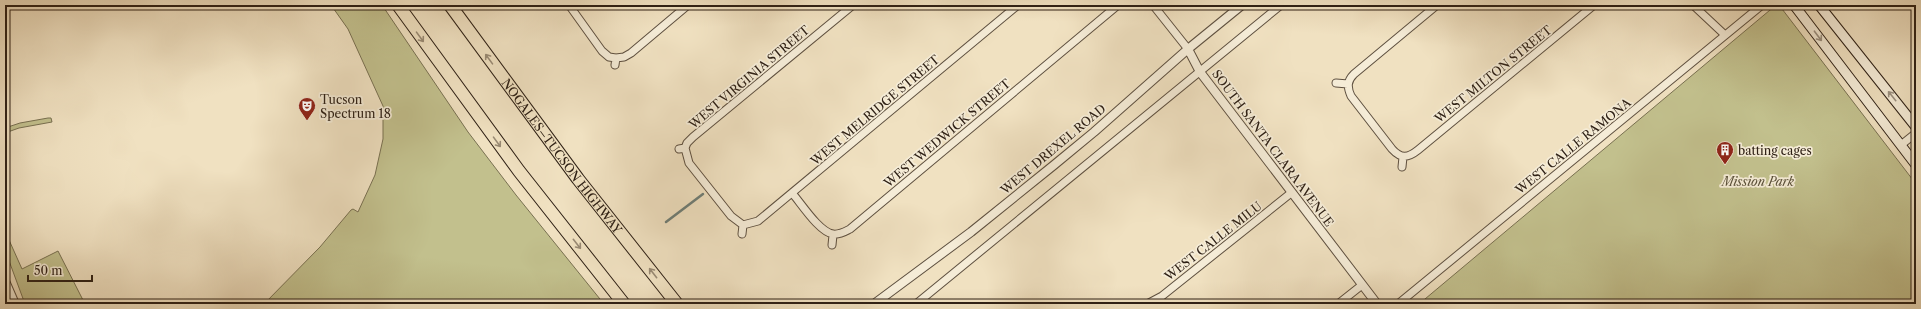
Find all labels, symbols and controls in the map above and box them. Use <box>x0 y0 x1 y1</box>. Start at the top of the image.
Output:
street label: WEST VIRGINIA STREET <box>685 22 812 132</box>
street label: WEST MILTON STREET <box>1431 22 1555 126</box>
one-way arrow <box>1813 30 1822 41</box>
one-way arrow <box>416 31 425 42</box>
street label: WEST MELRIDGE STREET <box>807 52 942 169</box>
one-way arrow <box>485 53 493 64</box>
street label: SOUTH SANTA CLARA AVENUE <box>1209 67 1337 229</box>
street label: NOGALES–TUCSON HIGHWAY <box>499 75 626 237</box>
street label: WEST WEDWICK STREET <box>880 76 1013 191</box>
one-way arrow <box>1887 91 1896 101</box>
place label: Tucson Spectrum 18 <box>320 92 391 121</box>
street label: WEST CALLE RAMONA <box>1512 94 1635 198</box>
theatre icon: Tucson Spectrum 18 <box>297 96 317 121</box>
street label: WEST DREXEL ROAD <box>997 101 1109 198</box>
one-way arrow <box>493 136 502 147</box>
building icon: batting cages <box>1715 140 1735 165</box>
place label: batting cages <box>1738 143 1812 158</box>
park label: Mission Park <box>1720 174 1795 189</box>
street label: WEST CALLE MILU <box>1161 198 1265 284</box>
one-way arrow <box>573 239 581 250</box>
scale bar <box>28 257 92 283</box>
text: 50 m <box>34 263 63 278</box>
one-way arrow <box>648 268 657 279</box>

